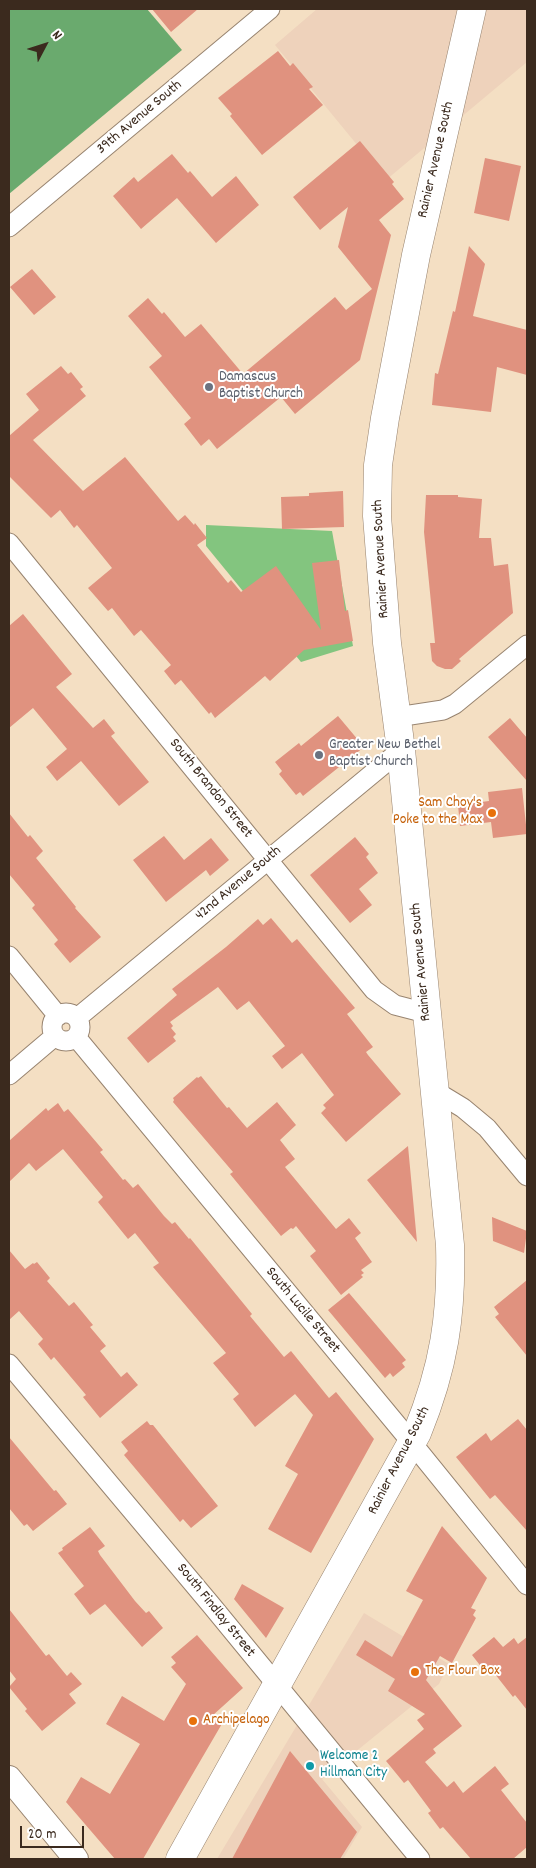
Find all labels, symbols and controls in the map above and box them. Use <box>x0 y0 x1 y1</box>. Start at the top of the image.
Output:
north arrow <box>20 20 70 70</box>
text: N <box>47 26 66 44</box>
street label: 39th Avenue South <box>94 77 186 159</box>
street label: Rainier Avenue South <box>415 100 459 220</box>
place label: Damascus Baptist Church <box>219 369 303 404</box>
marker: Damascus Baptist Church <box>203 381 215 393</box>
street label: Rainier Avenue South <box>370 499 394 619</box>
street label: South Brandon Street <box>164 736 256 842</box>
place label: Greater New Bethel Baptist Church <box>329 737 440 772</box>
marker: Greater New Bethel Baptist Church <box>313 749 325 761</box>
place label: Sam Choy's Poke to the Max <box>393 795 482 830</box>
marker: Sam Choy's Poke to the Max <box>486 807 498 819</box>
street label: 42nd Avenue South <box>192 843 286 925</box>
street label: Rainier Avenue South <box>408 902 436 1022</box>
street label: South Lucile Street <box>261 1264 343 1358</box>
street label: Rainier Avenue South <box>365 1404 435 1518</box>
street label: South Findlay Street <box>172 1560 258 1662</box>
place label: The Flour Box <box>425 1663 500 1681</box>
marker: The Flour Box <box>409 1666 421 1678</box>
place label: Archipelago <box>203 1712 270 1730</box>
marker: Archipelago <box>187 1715 199 1727</box>
place label: Welcome 2 Hillman City <box>320 1748 387 1783</box>
marker: Welcome 2 Hillman City <box>304 1760 316 1772</box>
scale bar <box>22 1816 86 1848</box>
text: 20 m <box>28 1824 56 1846</box>

